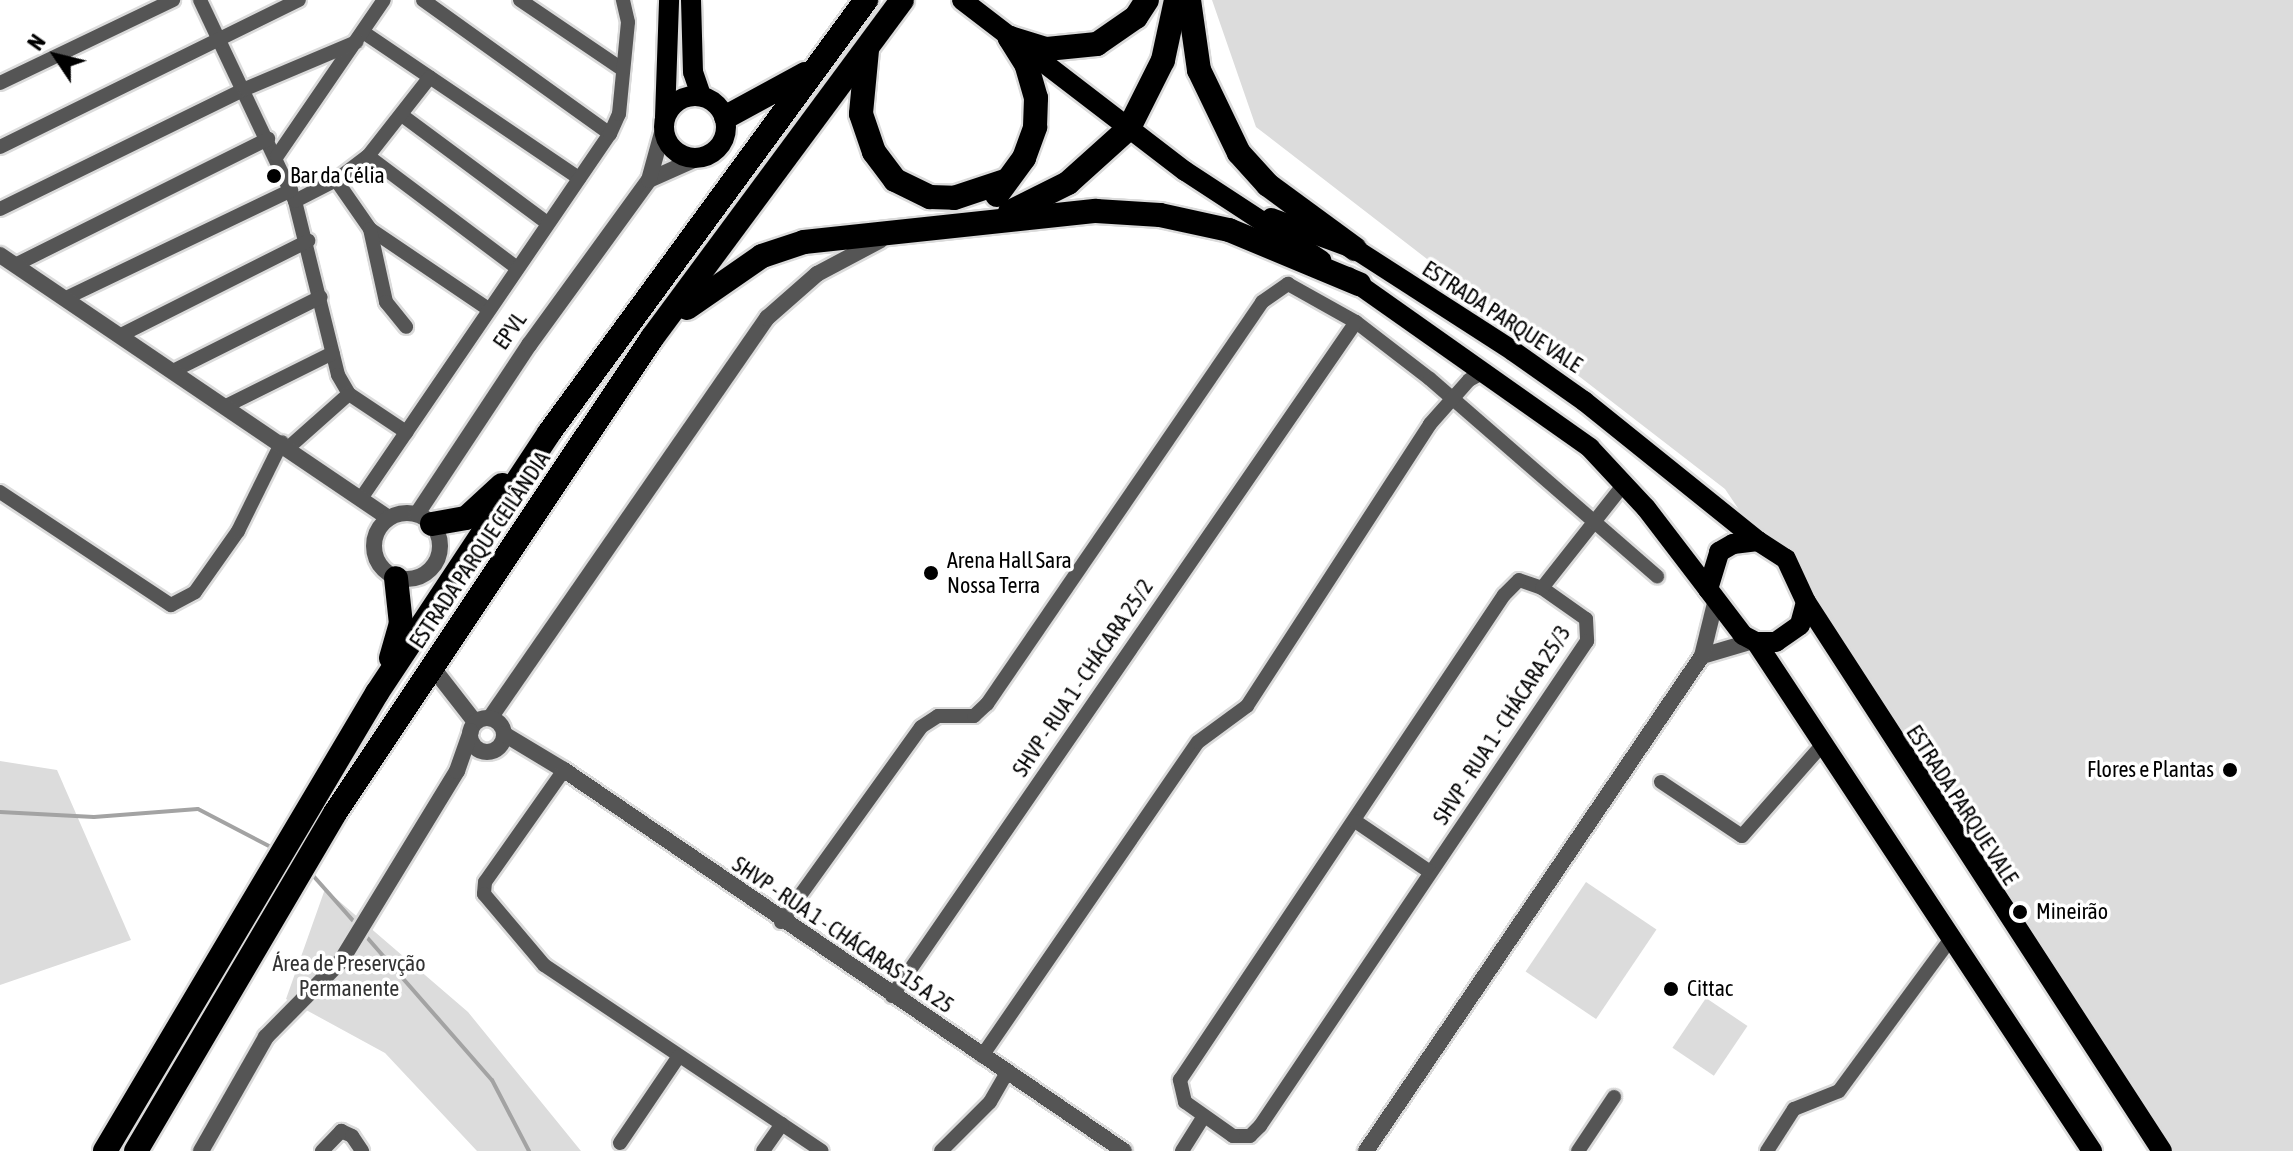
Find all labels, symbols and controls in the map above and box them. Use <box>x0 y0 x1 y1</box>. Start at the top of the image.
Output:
north arrow <box>16 16 96 96</box>
text: N <box>22 29 51 55</box>
place label: Bar da Célia <box>290 163 385 189</box>
marker: Bar da Célia <box>265 167 283 185</box>
street label: ESTRADA PARQUE VALE <box>1417 256 1587 378</box>
street label: EPVL <box>488 307 532 355</box>
street label: ESTRADA PARQUE CEILÂNDIA <box>404 447 556 653</box>
place label: Arena Hall Sara Nossa Terra <box>947 547 1072 598</box>
marker: Arena Hall Sara Nossa Terra <box>922 564 940 582</box>
street label: SHVP - RUA 1 - CHÁCARA 25/2 <box>1007 574 1159 782</box>
street label: SHVP - RUA 1 - CHÁCARA 25/3 <box>1428 620 1576 830</box>
street label: ESTRADA PARQUE VALE <box>1901 720 2023 890</box>
place label: Flores e Plantas <box>2087 757 2214 783</box>
marker: Flores e Plantas <box>2221 761 2239 779</box>
street label: SHVP - RUA 1 - CHÁCARAS 15 A 25 <box>727 851 959 1019</box>
place label: Mineirão <box>2036 899 2108 925</box>
marker: Mineirão <box>2011 903 2029 921</box>
park label: Área de Preservção Permanente <box>273 950 425 1002</box>
place label: Cittac <box>1687 976 1733 1002</box>
marker: Cittac <box>1662 980 1680 998</box>

